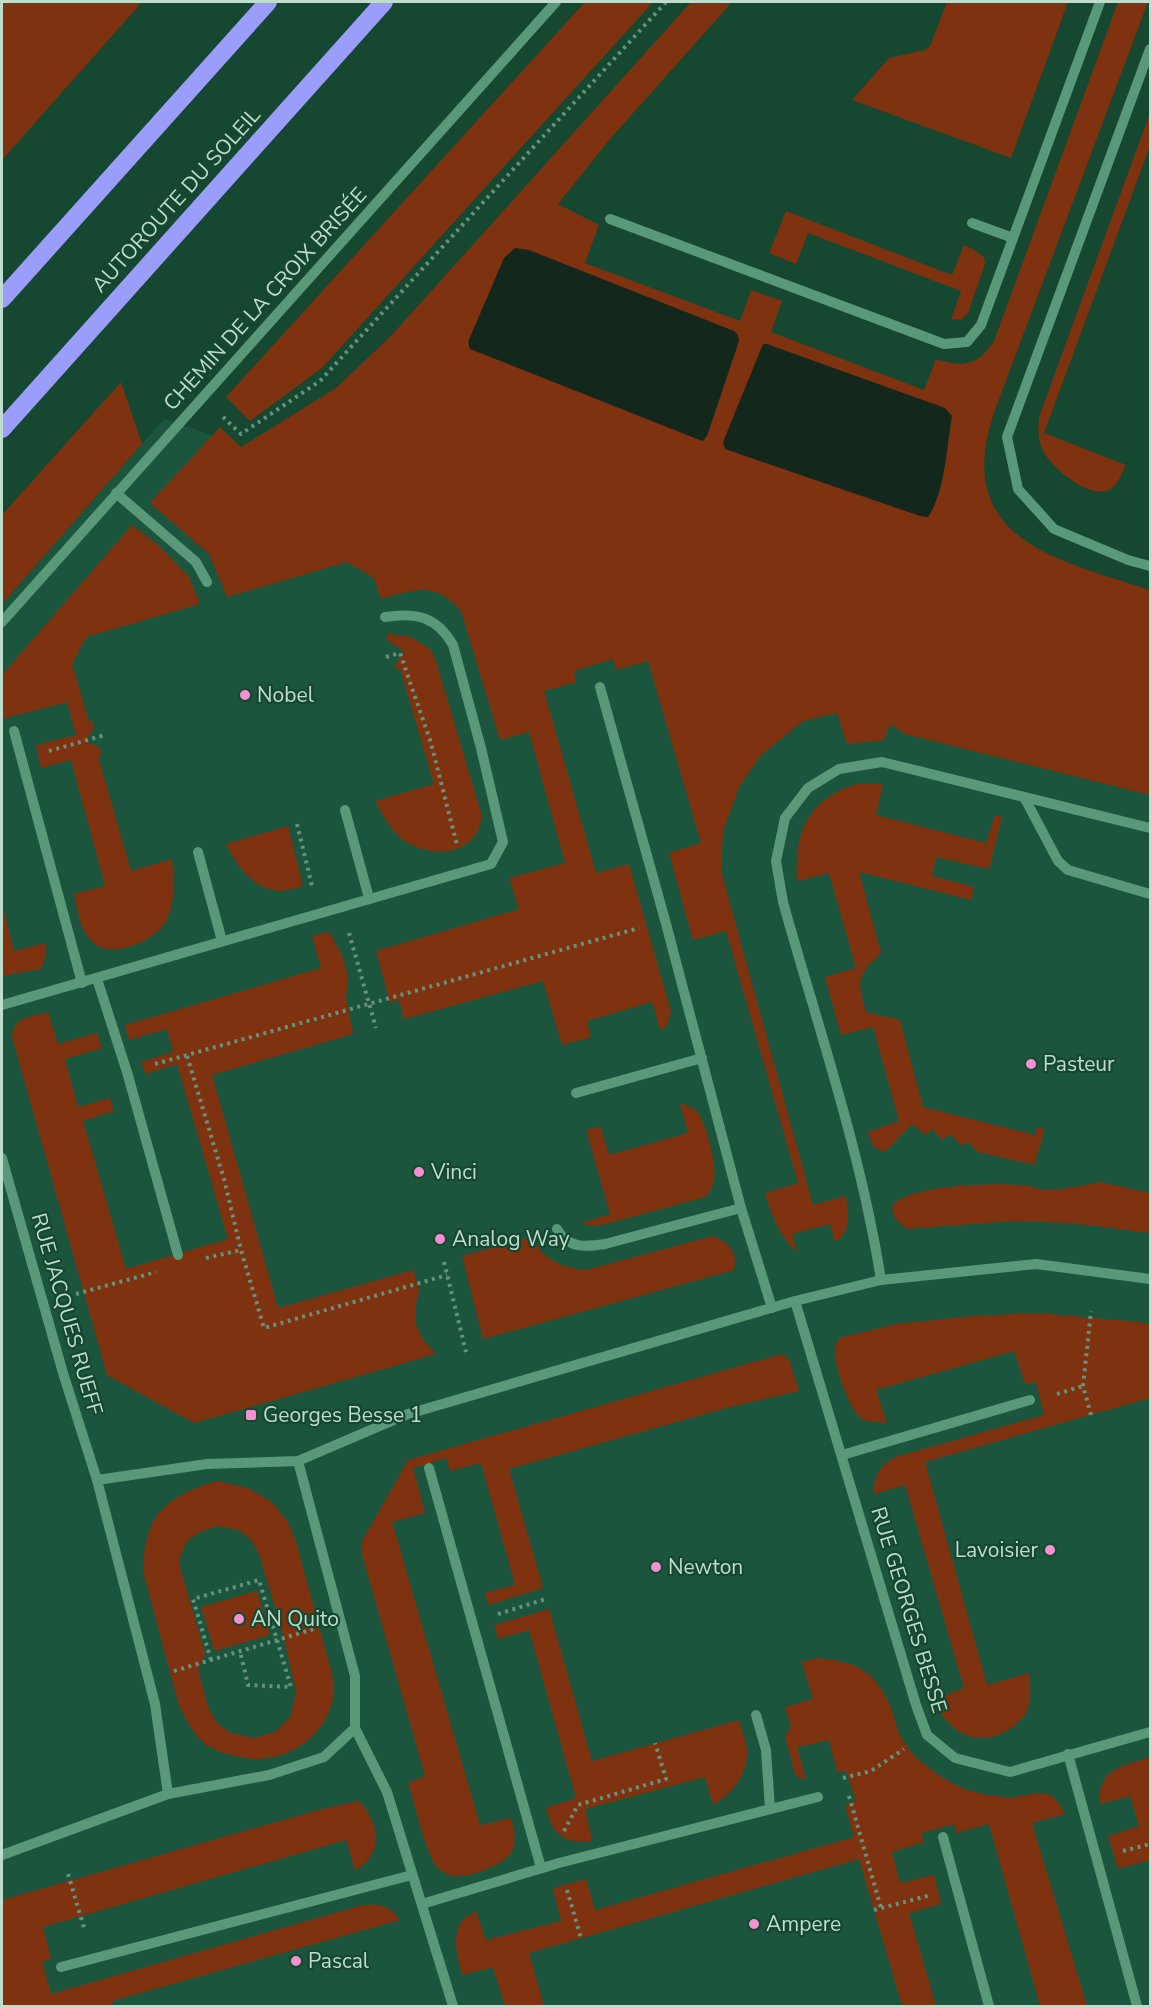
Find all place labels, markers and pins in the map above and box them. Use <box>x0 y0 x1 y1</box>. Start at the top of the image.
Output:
place label: Nobel <box>257 681 315 709</box>
marker: Nobel <box>238 688 252 702</box>
place label: Pasteur <box>1043 1050 1115 1078</box>
marker: Pasteur <box>1024 1057 1038 1071</box>
place label: Vinci <box>430 1158 477 1186</box>
marker: Vinci <box>412 1165 426 1179</box>
place label: Analog Way <box>452 1225 570 1253</box>
marker: Analog Way <box>433 1232 447 1246</box>
place label: Georges Besse 1 <box>263 1401 422 1429</box>
marker: Georges Besse 1 <box>244 1408 258 1422</box>
place label: Lavoisier <box>955 1536 1038 1564</box>
marker: Lavoisier <box>1043 1543 1057 1557</box>
place label: Newton <box>668 1553 743 1581</box>
marker: Newton <box>649 1560 663 1574</box>
place label: AN Quito <box>251 1605 339 1633</box>
marker: AN Quito <box>232 1612 246 1626</box>
place label: Ampere <box>766 1910 841 1938</box>
marker: Ampere <box>747 1917 761 1931</box>
place label: Pascal <box>308 1947 370 1975</box>
marker: Pascal <box>289 1954 303 1968</box>

